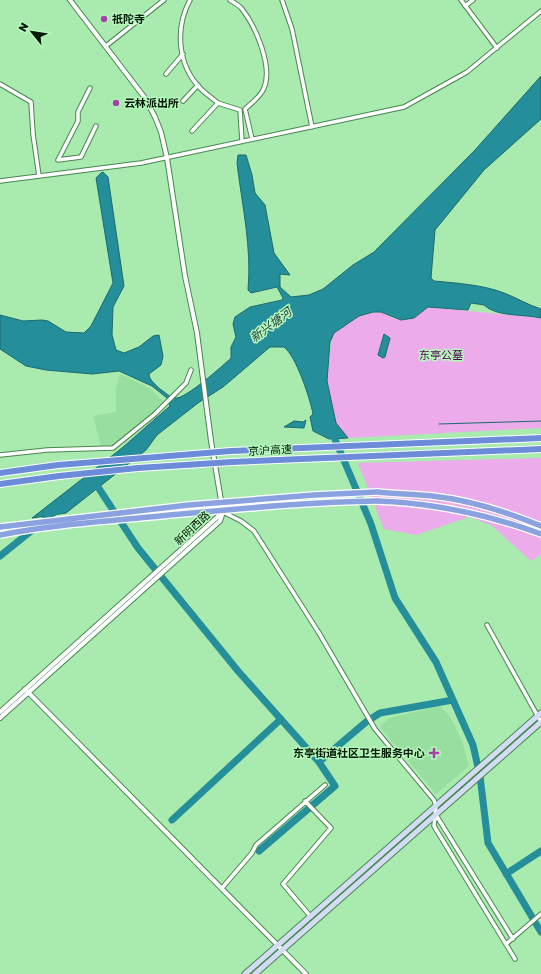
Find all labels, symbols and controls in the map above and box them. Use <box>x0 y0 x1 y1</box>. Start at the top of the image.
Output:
north arrow <box>12 12 52 52</box>
place label: 祇陀寺 <box>112 12 145 25</box>
marker: 祇陀寺 <box>99 14 109 24</box>
text: N <box>15 20 31 34</box>
place label: 云林派出所 <box>124 96 179 109</box>
marker: 云林派出所 <box>111 98 121 108</box>
water label: 新兴塘河 <box>247 303 296 345</box>
park label: 东亭公墓 <box>419 348 463 361</box>
street label: 京沪高速 <box>248 442 292 457</box>
street label: 新明西路 <box>171 508 212 547</box>
place label: 东亭街道社区卫生服务中心 <box>293 746 425 759</box>
marker: 东亭街道社区卫生服务中心 <box>428 747 440 759</box>

